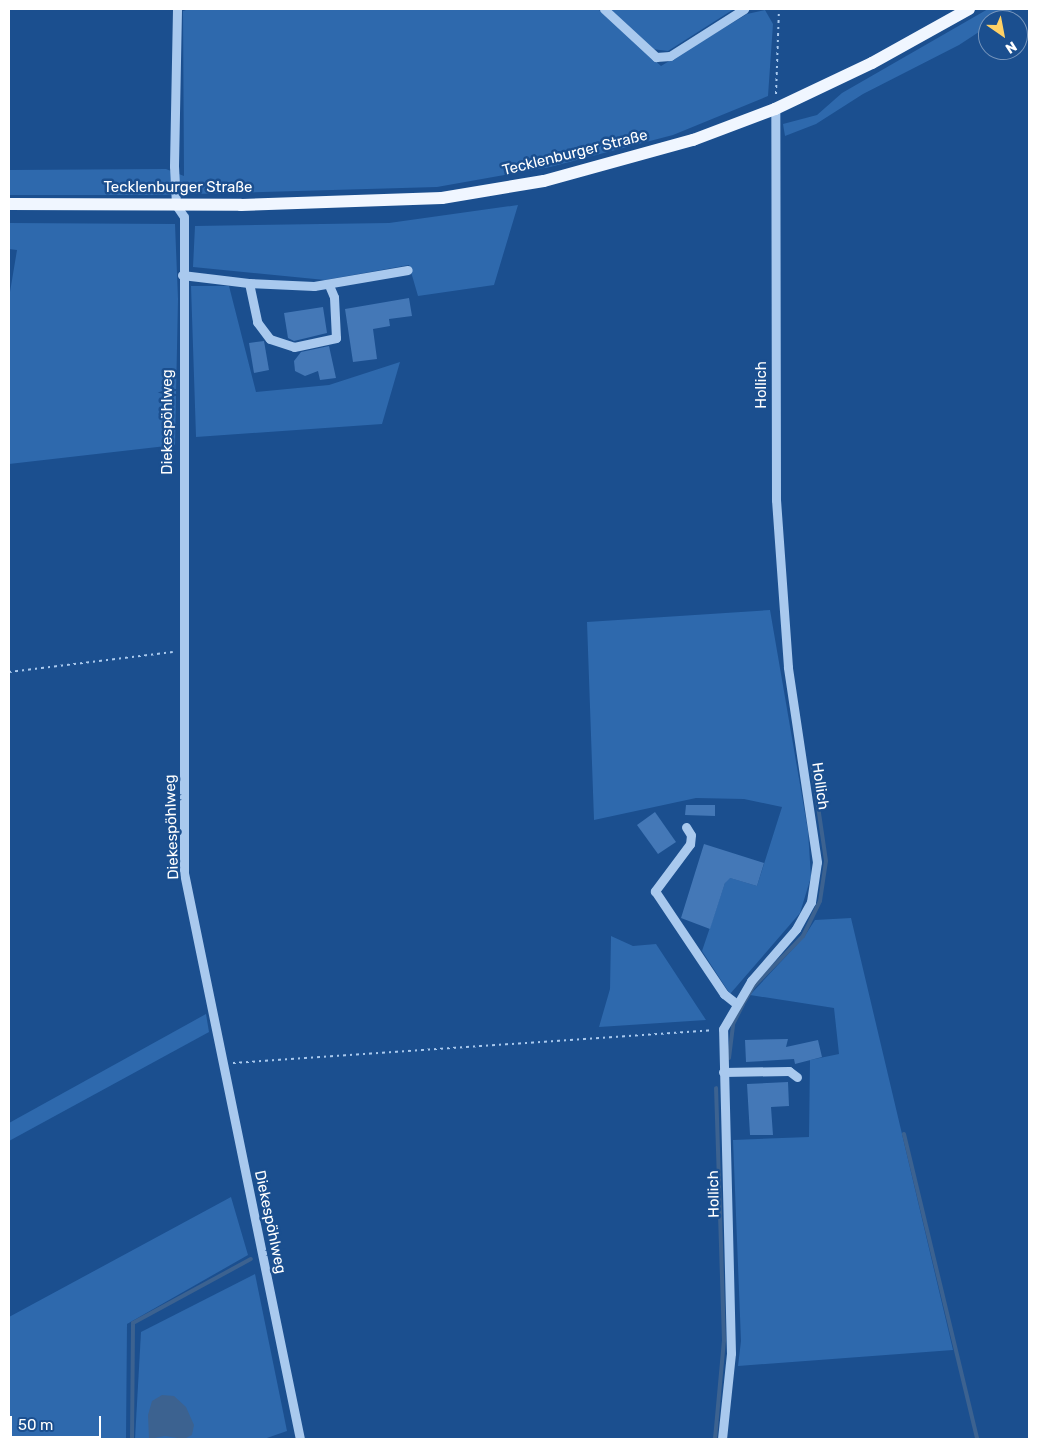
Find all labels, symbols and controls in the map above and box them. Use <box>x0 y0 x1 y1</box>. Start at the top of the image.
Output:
north arrow <box>978 10 1028 60</box>
text: N <box>1002 37 1020 57</box>
street label: Tecklenburger Straße <box>500 126 650 180</box>
street label: Tecklenburger Straße <box>103 179 253 197</box>
street label: Hollich <box>753 361 771 409</box>
street label: Diekespöhlweg <box>159 369 177 475</box>
street label: Hollich <box>808 761 832 811</box>
street label: Diekespöhlweg <box>161 774 183 880</box>
street label: Diekespöhlweg <box>250 1169 290 1275</box>
street label: Hollich <box>705 1170 723 1218</box>
scale bar <box>12 1406 104 1438</box>
text: 50 m <box>18 1416 53 1434</box>

